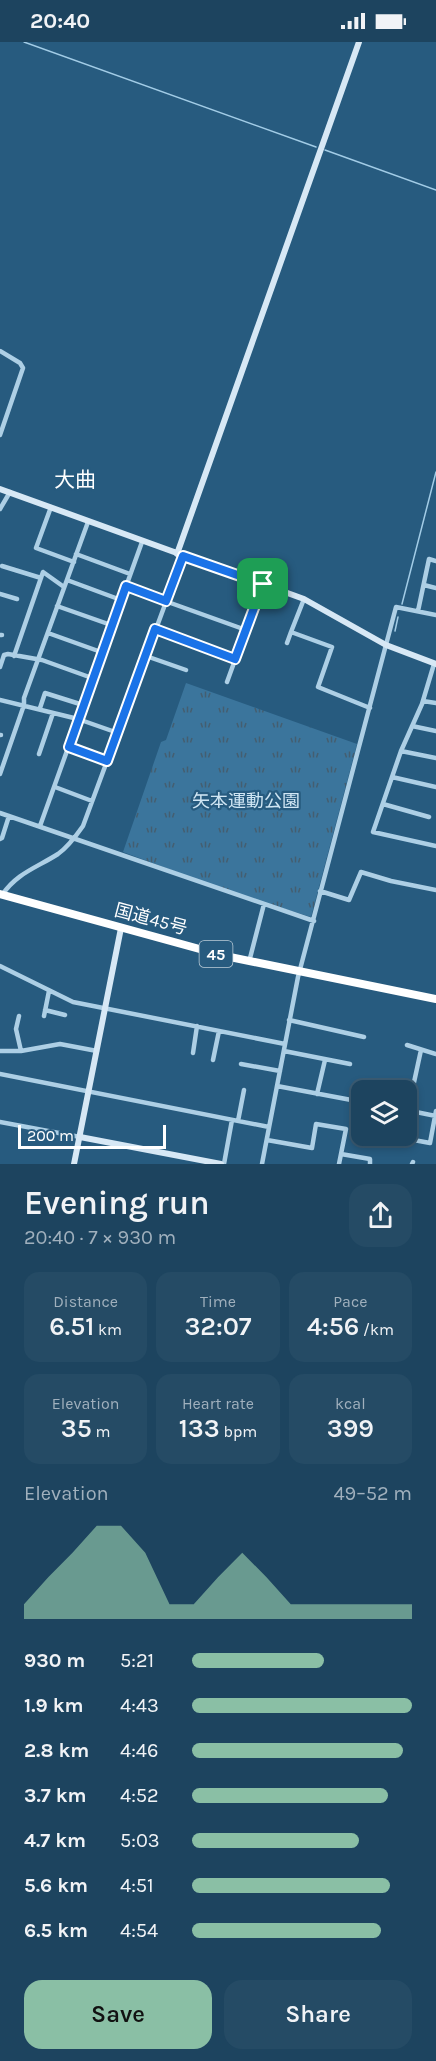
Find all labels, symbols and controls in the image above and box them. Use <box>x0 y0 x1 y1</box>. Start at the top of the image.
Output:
text: 20:40 <box>30 8 90 34</box>
district label: 大曲 <box>54 468 96 492</box>
pin <box>237 558 288 609</box>
icon: arrive <box>246 567 279 600</box>
park label: 矢本運動公園 <box>192 790 300 812</box>
street label: 国道45号 <box>112 899 190 939</box>
road number: 45 <box>200 941 232 967</box>
map controls <box>351 1080 417 1146</box>
button: layers <box>351 1080 417 1146</box>
scale bar <box>18 1122 166 1150</box>
text: 200 m <box>27 1126 74 1145</box>
text: Evening run <box>24 1184 210 1222</box>
button: share <box>349 1184 412 1247</box>
text: 20:40 · 7 × 930 m <box>24 1226 176 1249</box>
text: Distance <box>53 1292 118 1311</box>
text: Time <box>200 1292 236 1311</box>
text: Pace <box>333 1292 367 1311</box>
text: 6.51 <box>49 1311 94 1342</box>
text: 32:07 <box>184 1311 252 1342</box>
text: 4:56 <box>307 1311 359 1342</box>
text: km <box>94 1320 122 1339</box>
text: /km <box>359 1320 394 1339</box>
text: Elevation <box>52 1394 120 1413</box>
text: Heart rate <box>182 1394 254 1413</box>
text: kcal <box>335 1394 366 1413</box>
text: 35 <box>61 1413 92 1444</box>
text: 133 <box>179 1413 220 1444</box>
text: 399 <box>327 1413 374 1444</box>
text: m <box>92 1422 111 1441</box>
text: bpm <box>220 1422 257 1441</box>
text: Elevation <box>24 1482 109 1505</box>
text: 49–52 m <box>333 1482 412 1505</box>
text: 930 m <box>24 1649 85 1672</box>
text: 5:21 <box>120 1649 154 1672</box>
text: 1.9 km <box>24 1694 84 1717</box>
text: 4:43 <box>120 1694 159 1717</box>
text: 2.8 km <box>24 1739 89 1762</box>
text: 4:46 <box>120 1739 158 1762</box>
text: 3.7 km <box>24 1784 87 1807</box>
text: 4:52 <box>120 1784 159 1807</box>
text: 4.7 km <box>24 1829 86 1852</box>
text: 5:03 <box>120 1829 160 1852</box>
text: 5.6 km <box>24 1874 88 1897</box>
text: 4:51 <box>120 1874 154 1897</box>
text: 6.5 km <box>24 1919 88 1942</box>
text: 4:54 <box>120 1919 158 1942</box>
button: Save <box>24 1980 212 2049</box>
button: Share <box>224 1980 412 2049</box>

